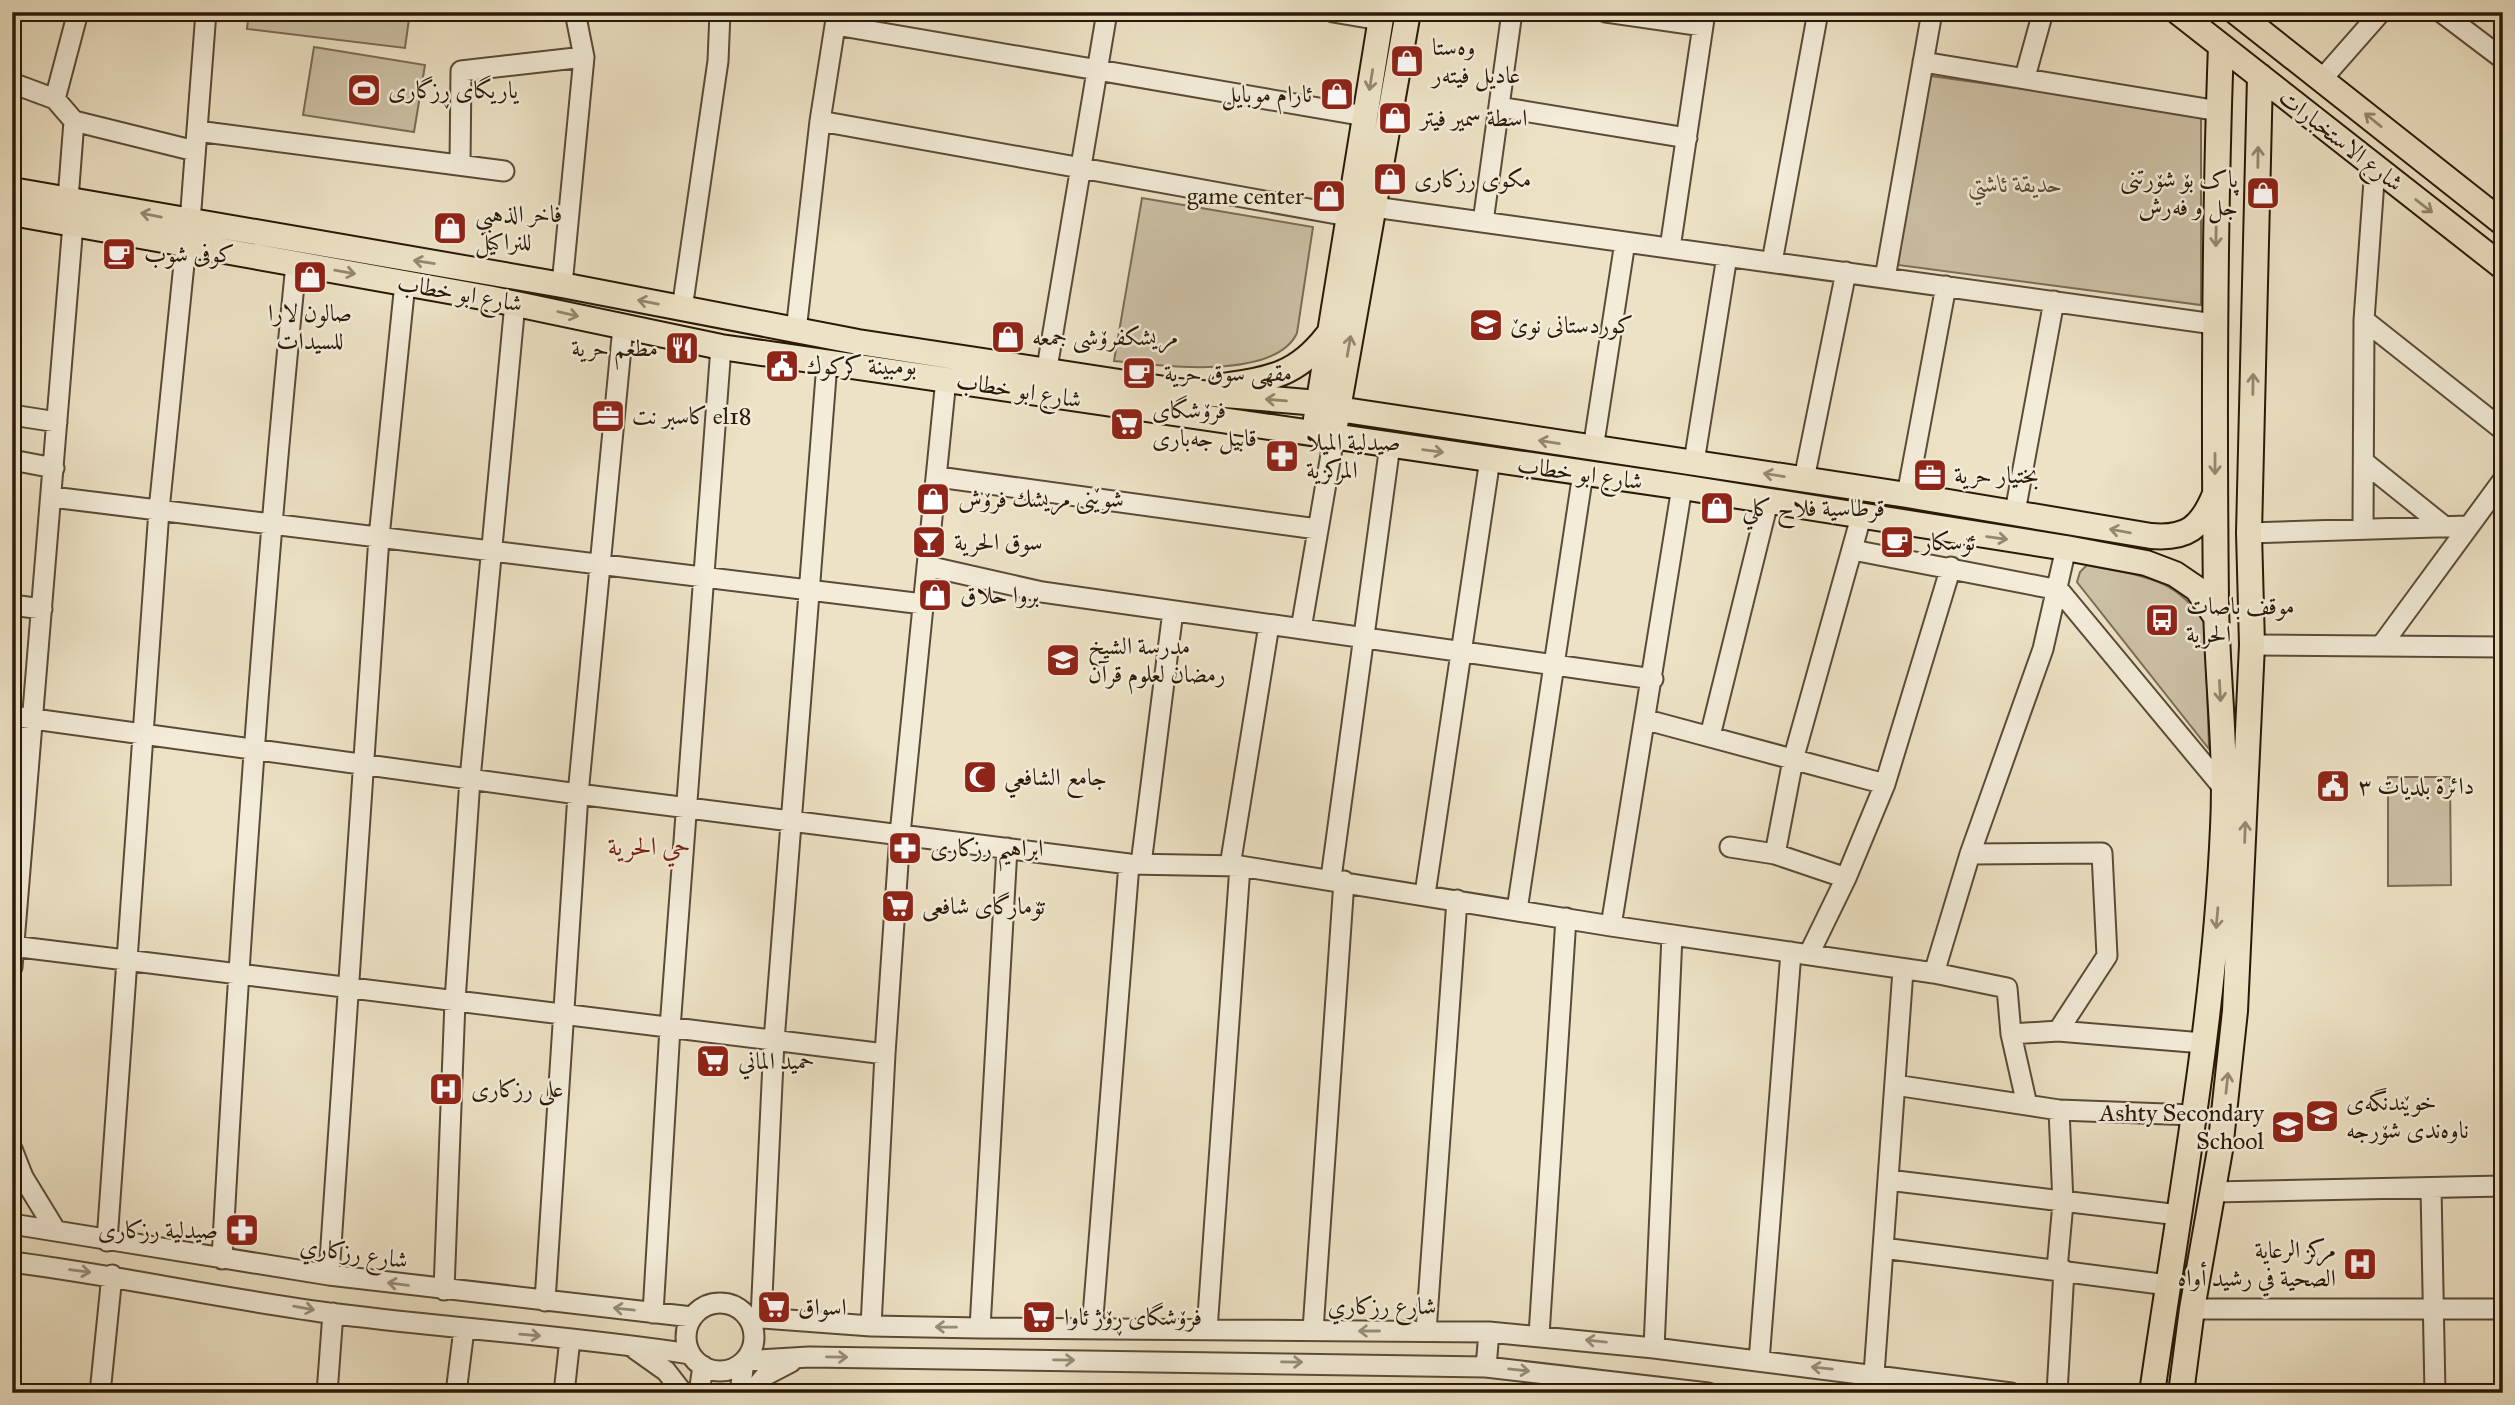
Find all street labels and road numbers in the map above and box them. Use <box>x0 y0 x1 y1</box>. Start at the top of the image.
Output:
street label: شارع الاستخبارات <box>2270 82 2409 202</box>
street label: شارع ابو خطاب <box>394 267 525 324</box>
street label: شارع ابو خطاب <box>953 365 1084 420</box>
street label: شارع ابو خطاب <box>1514 449 1645 502</box>
street label: شارع رزكاري <box>297 1231 410 1280</box>
street label: شارع رزكاري <box>1328 1291 1436 1326</box>

